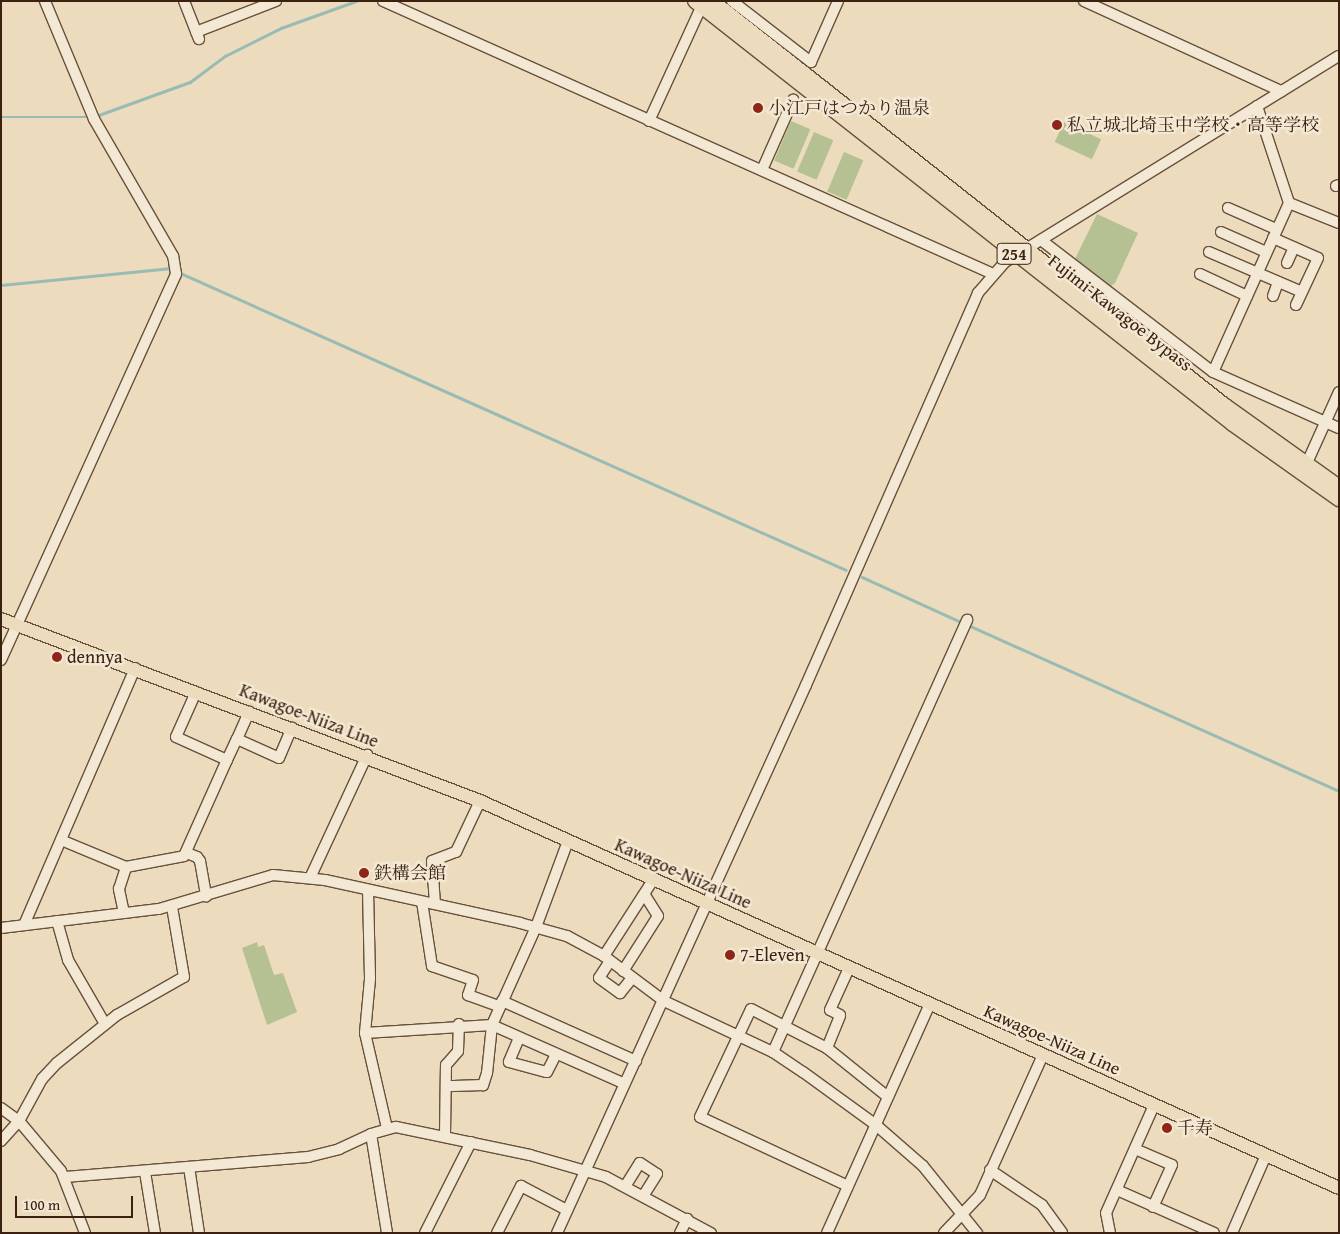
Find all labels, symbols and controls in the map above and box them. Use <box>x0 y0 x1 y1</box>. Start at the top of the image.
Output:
place label: 小江戸はつかり温泉 <box>768 97 930 119</box>
marker: 小江戸はつかり温泉 <box>752 102 764 114</box>
place label: 私立城北埼玉中学校・高等学校 <box>1067 114 1319 136</box>
marker: 私立城北埼玉中学校・高等学校 <box>1051 119 1063 131</box>
road number: 254 <box>996 240 1032 268</box>
street label: Fujimi-Kawagoe Bypass <box>1044 250 1196 376</box>
place label: dennya <box>67 646 122 668</box>
marker: dennya <box>51 651 63 663</box>
street label: Kawagoe-Niiza Line <box>236 680 382 752</box>
street label: Kawagoe-Niiza Line <box>611 834 755 914</box>
place label: 鉄構会館 <box>374 862 446 884</box>
marker: 鉄構会館 <box>358 867 370 879</box>
place label: 7-Eleven <box>740 944 805 966</box>
marker: 7-Eleven <box>724 949 736 961</box>
street label: Kawagoe-Niiza Line <box>980 1000 1124 1080</box>
place label: 千寿 <box>1177 1117 1213 1139</box>
marker: 千寿 <box>1161 1122 1173 1134</box>
scale bar <box>18 1186 135 1218</box>
text: 100 m <box>23 1194 60 1215</box>

